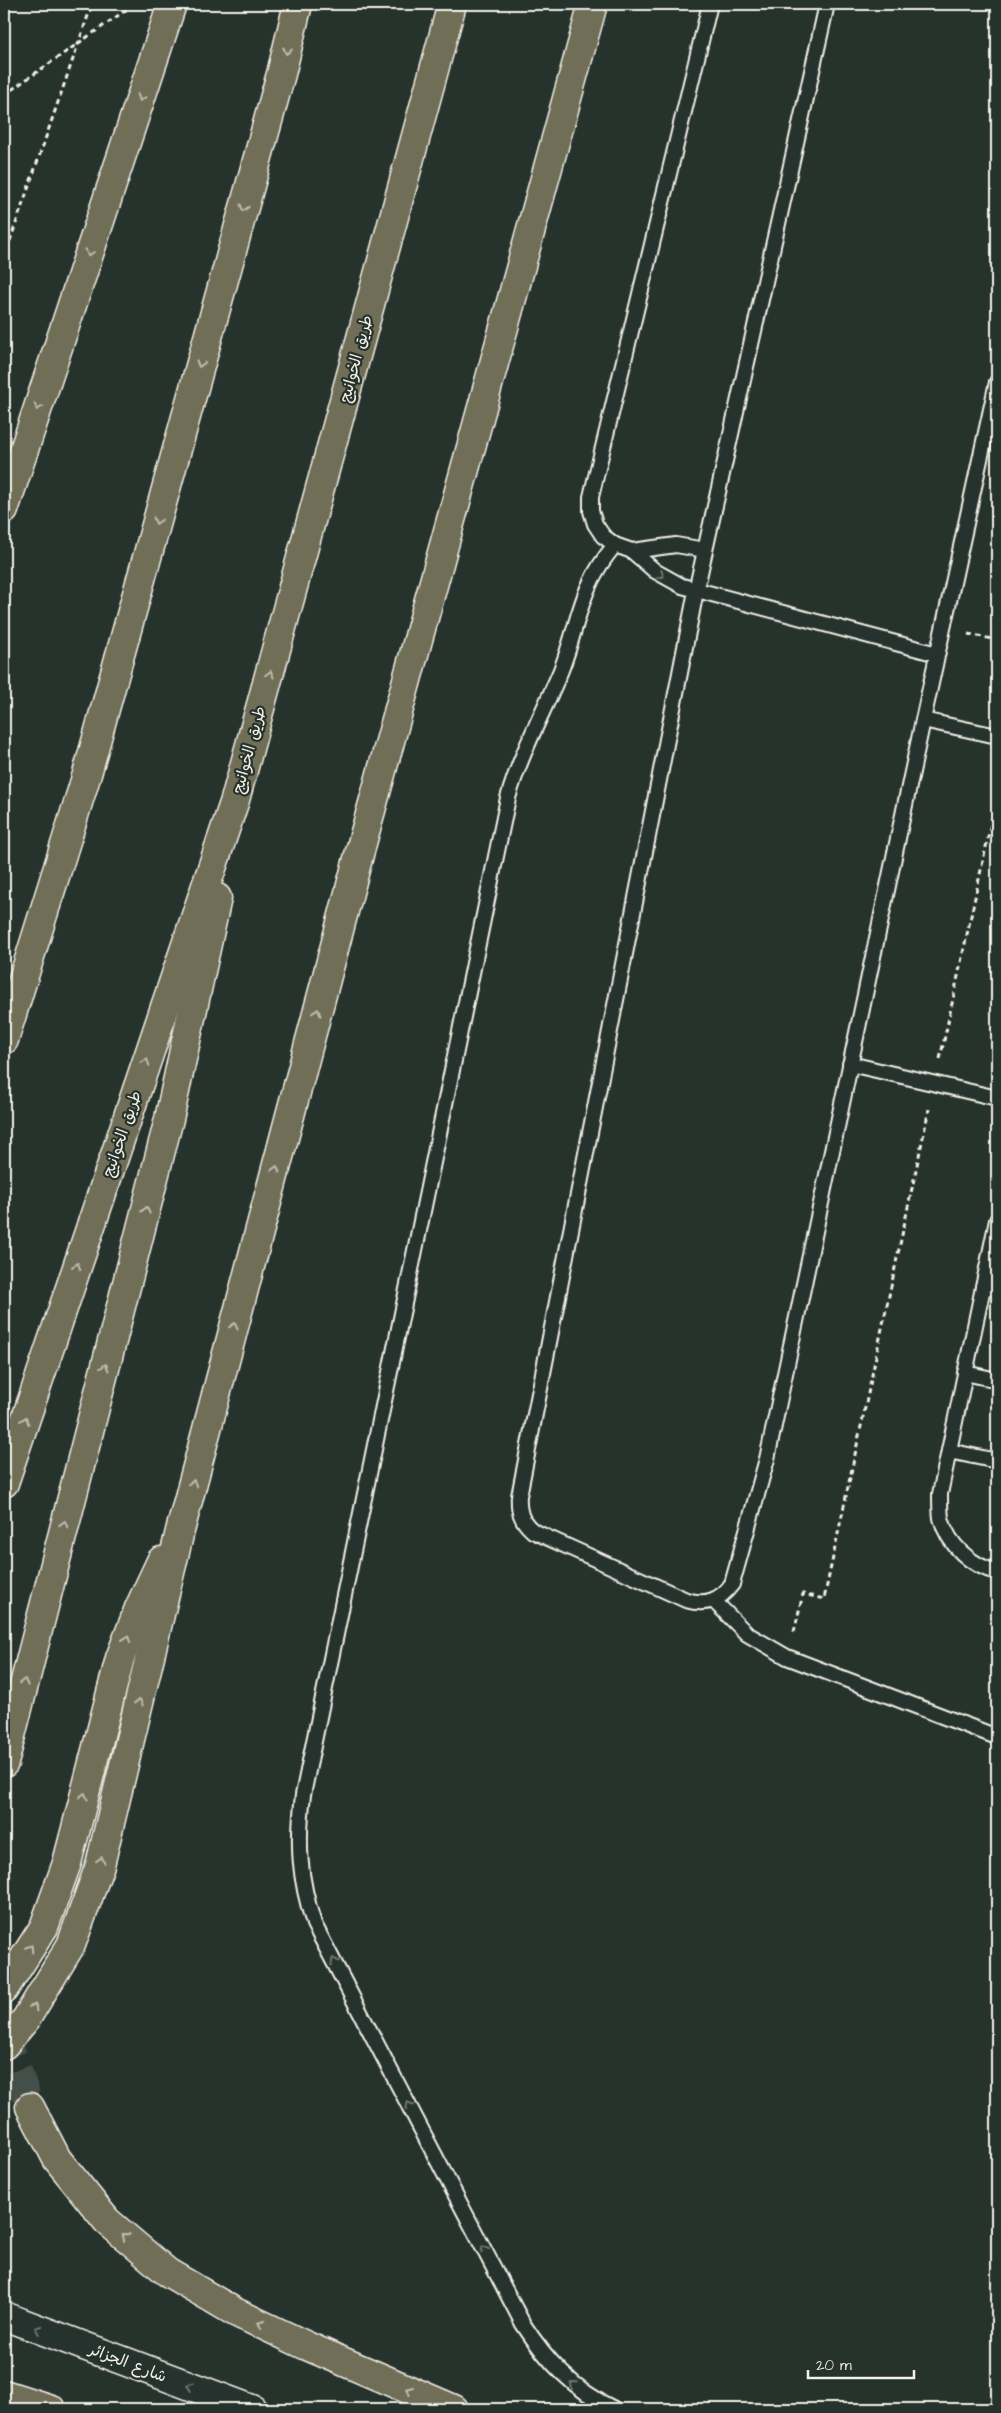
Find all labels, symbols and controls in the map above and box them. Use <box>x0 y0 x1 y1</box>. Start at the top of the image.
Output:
one-way arrow <box>282 47 293 56</box>
one-way arrow <box>136 94 146 102</box>
one-way arrow <box>239 203 250 212</box>
one-way arrow <box>85 248 95 256</box>
street label: طريق الخوانيج <box>334 313 378 405</box>
one-way arrow <box>196 360 206 368</box>
one-way arrow <box>34 402 44 411</box>
one-way arrow <box>152 517 163 525</box>
one-way arrow <box>656 568 665 578</box>
one-way arrow <box>264 670 274 679</box>
street label: طريق الخوانيج <box>227 704 271 796</box>
one-way arrow <box>312 1009 322 1017</box>
one-way arrow <box>140 1058 150 1067</box>
street label: طريق الخوانيج <box>97 1088 147 1180</box>
one-way arrow <box>270 1165 281 1174</box>
one-way arrow <box>140 1205 151 1214</box>
one-way arrow <box>71 1262 81 1271</box>
one-way arrow <box>228 1322 239 1331</box>
one-way arrow <box>99 1363 110 1372</box>
one-way arrow <box>19 1416 29 1424</box>
one-way arrow <box>187 1480 197 1488</box>
one-way arrow <box>59 1521 69 1529</box>
one-way arrow <box>121 1635 131 1644</box>
one-way arrow <box>18 1677 29 1686</box>
one-way arrow <box>133 1697 144 1706</box>
one-way arrow <box>78 1791 89 1800</box>
one-way arrow <box>95 1856 105 1864</box>
one-way arrow <box>24 1944 34 1953</box>
one-way arrow <box>330 1957 340 1966</box>
one-way arrow <box>27 2003 37 2012</box>
one-way arrow <box>405 2101 415 2110</box>
one-way arrow <box>121 2233 130 2242</box>
one-way arrow <box>480 2246 490 2255</box>
one-way arrow <box>257 2320 266 2330</box>
one-way arrow <box>34 2325 43 2335</box>
street label: شارع الجزائر <box>84 2337 170 2388</box>
scale bar <box>808 2348 915 2380</box>
text: 20 m <box>816 2355 852 2376</box>
one-way arrow <box>570 2381 579 2389</box>
one-way arrow <box>187 2382 195 2392</box>
one-way arrow <box>405 2385 414 2396</box>

